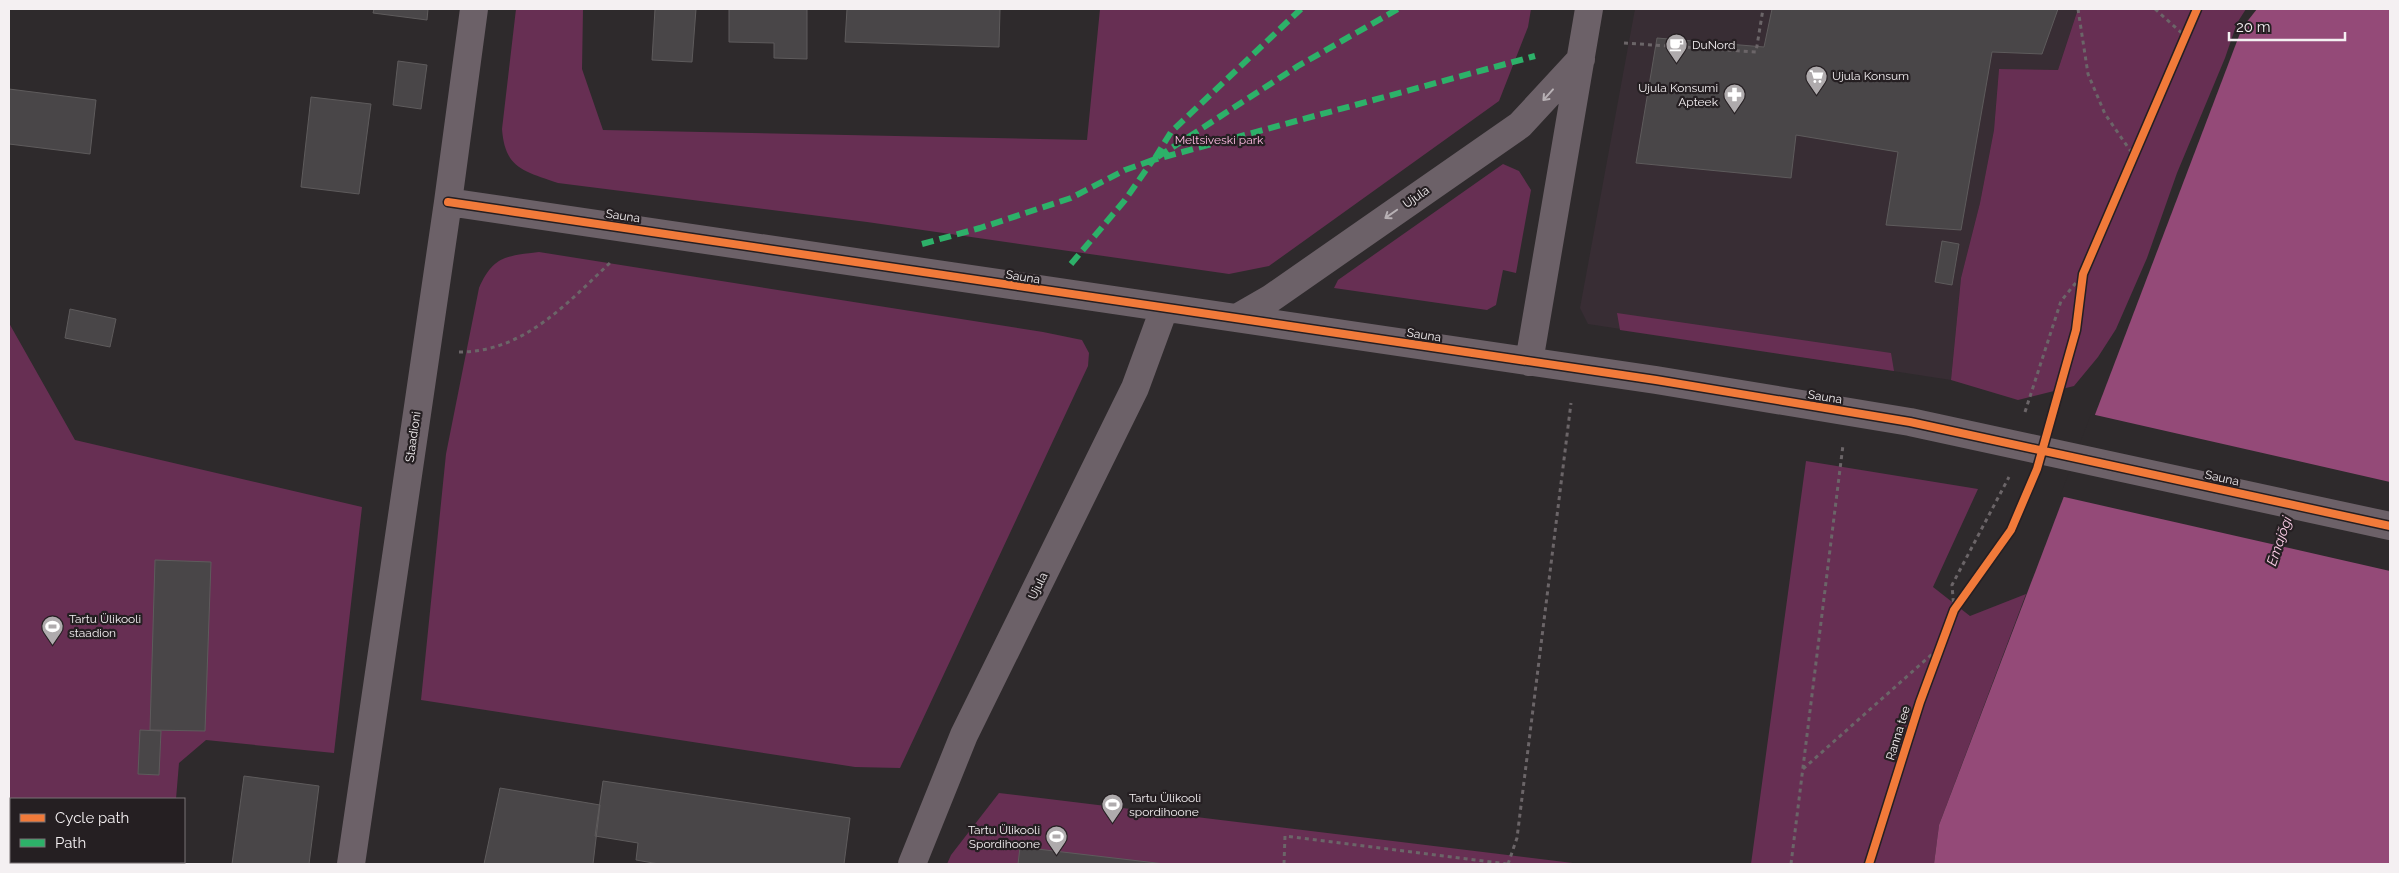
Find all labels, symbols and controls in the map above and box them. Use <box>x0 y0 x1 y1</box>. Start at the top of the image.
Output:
scale bar <box>2229 10 2345 42</box>
text: 20 m <box>2236 18 2271 36</box>
cafe icon: DuNord <box>1664 33 1688 64</box>
place label: DuNord <box>1692 38 1736 52</box>
supermarket icon: Ujula Konsum <box>1804 64 1828 95</box>
place label: Ujula Konsum <box>1832 69 1909 83</box>
place label: Ujula Konsumi Apteek <box>1638 81 1719 109</box>
pharmacy icon: Ujula Konsumi Apteek <box>1722 83 1746 114</box>
one-way arrow <box>1542 88 1554 101</box>
park label: Meltsiveski park <box>1175 133 1264 147</box>
street label: Ujula <box>1400 183 1432 211</box>
street label: Sauna <box>605 207 641 225</box>
one-way arrow <box>1385 209 1399 219</box>
street label: Sauna <box>1005 267 1041 287</box>
street label: Sauna <box>1406 325 1442 345</box>
street label: Sauna <box>1807 387 1843 407</box>
street label: Staadioni <box>403 411 423 463</box>
street label: Sauna <box>2204 468 2240 488</box>
water label: Emajõgi <box>2263 513 2295 568</box>
street label: Ujula <box>1025 570 1051 602</box>
place label: Tartu Ülikooli staadion <box>69 612 141 640</box>
sports icon: Tartu Ülikooli staadion <box>41 614 65 645</box>
street label: Ranna tee <box>1883 704 1913 762</box>
place label: Tartu Ülikooli spordihoone <box>1129 791 1201 819</box>
sports icon: Tartu Ülikooli spordihoone <box>1101 793 1125 824</box>
legend <box>10 798 185 863</box>
text: Cycle path <box>55 809 129 827</box>
place label: Tartu Ülikooli Spordihoone <box>968 823 1040 851</box>
sports icon: Tartu Ülikooli Spordihoone <box>1044 825 1068 856</box>
text: Path <box>55 834 86 852</box>

